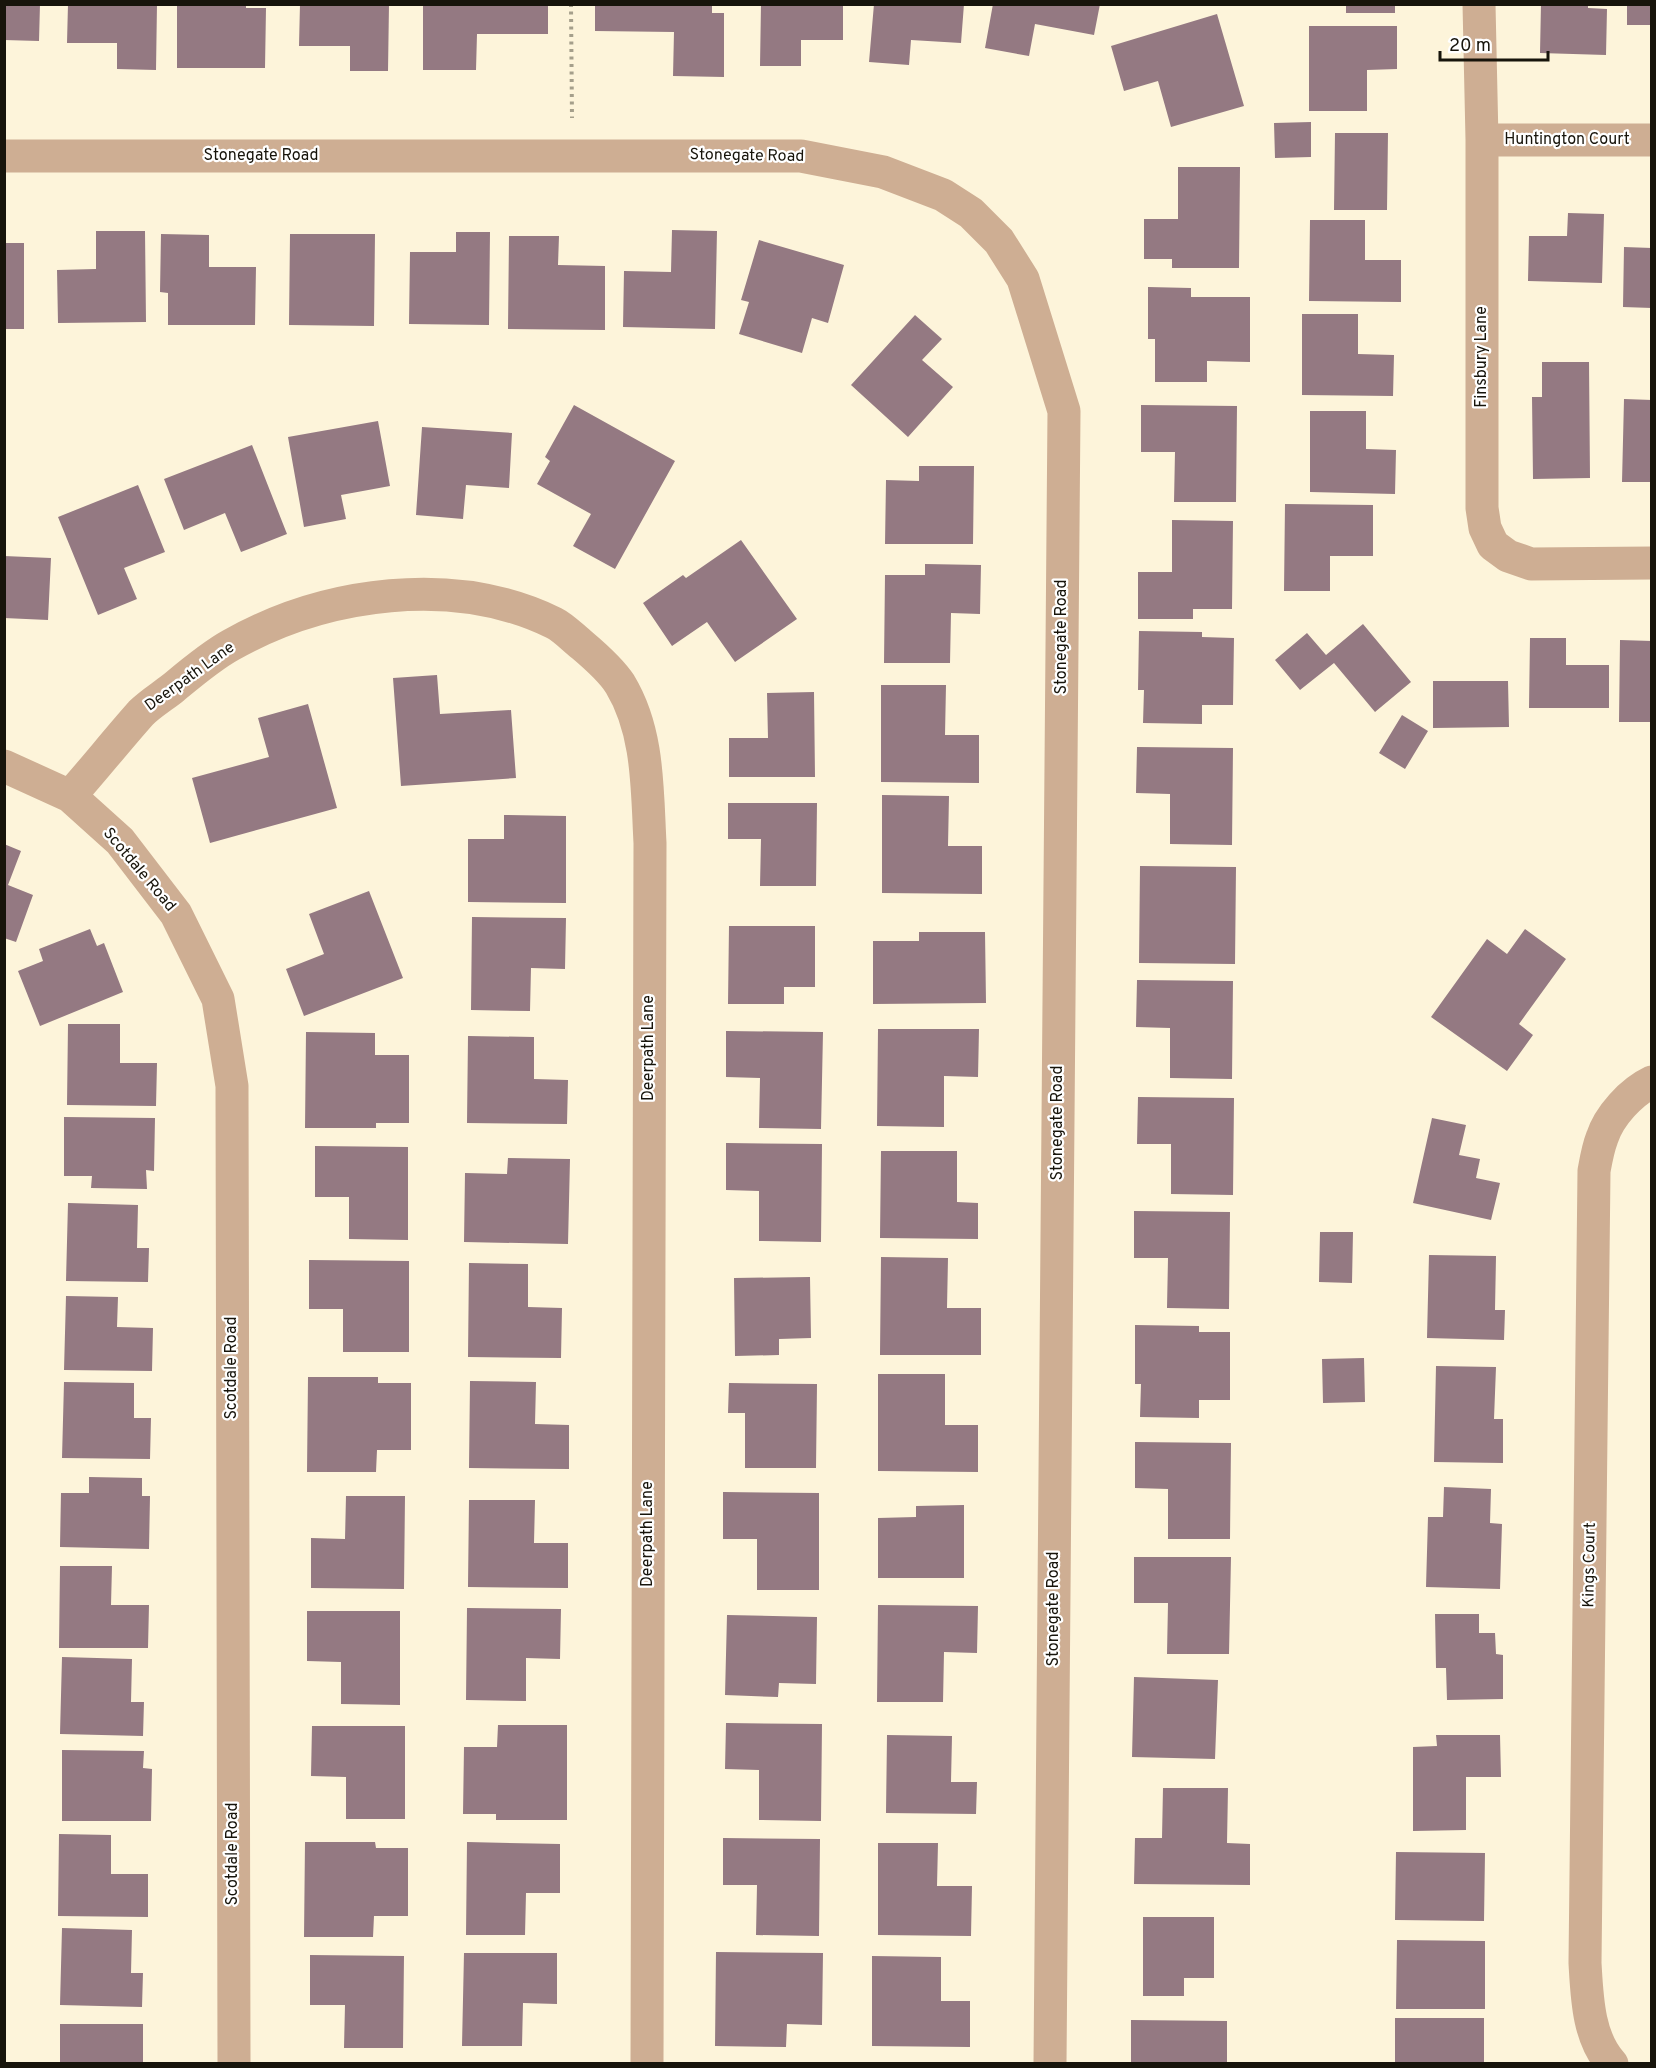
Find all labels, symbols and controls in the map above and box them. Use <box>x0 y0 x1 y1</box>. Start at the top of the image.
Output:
scale bar <box>1440 24 1548 62</box>
text: 20 m <box>1449 35 1491 58</box>
street label: Huntington Court <box>1504 130 1630 150</box>
street label: Stonegate Road <box>689 145 805 167</box>
street label: Stonegate Road <box>204 146 318 166</box>
street label: Finsbury Lane <box>1472 306 1492 408</box>
street label: Stonegate Road <box>1052 580 1072 694</box>
street label: Deerpath Lane <box>141 638 239 716</box>
street label: Scotdale Road <box>98 824 180 916</box>
street label: Deerpath Lane <box>639 995 659 1101</box>
street label: Stonegate Road <box>1048 1066 1068 1180</box>
street label: Scotdale Road <box>222 1316 242 1420</box>
street label: Deerpath Lane <box>638 1481 658 1587</box>
street label: Kings Court <box>1579 1522 1601 1608</box>
street label: Stonegate Road <box>1044 1552 1064 1666</box>
street label: Scotdale Road <box>223 1802 243 1906</box>

